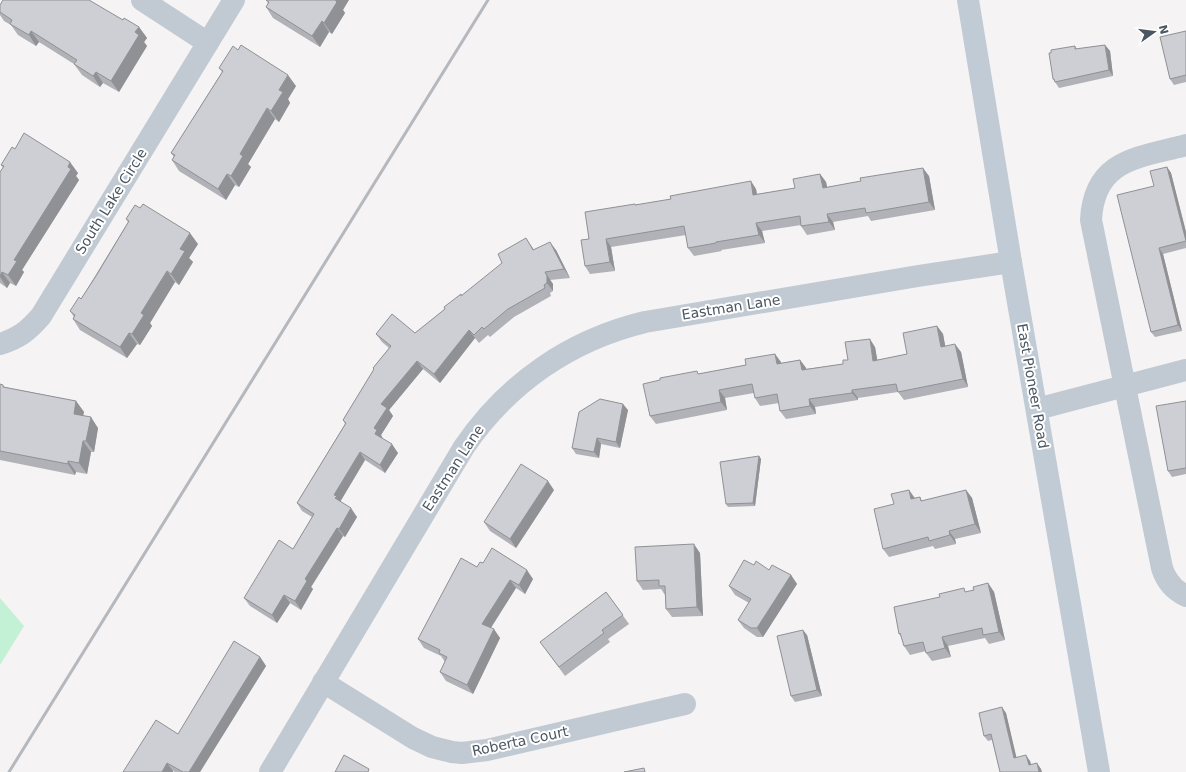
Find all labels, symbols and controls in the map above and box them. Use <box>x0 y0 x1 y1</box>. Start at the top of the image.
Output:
north arrow <box>1134 12 1174 52</box>
text: N <box>1156 24 1171 36</box>
street label: South Lake Circle <box>72 145 150 257</box>
street label: Eastman Lane <box>681 291 781 323</box>
street label: East Pioneer Road <box>1014 322 1052 450</box>
street label: Eastman Lane <box>419 422 487 514</box>
street label: Roberta Court <box>470 723 570 759</box>

